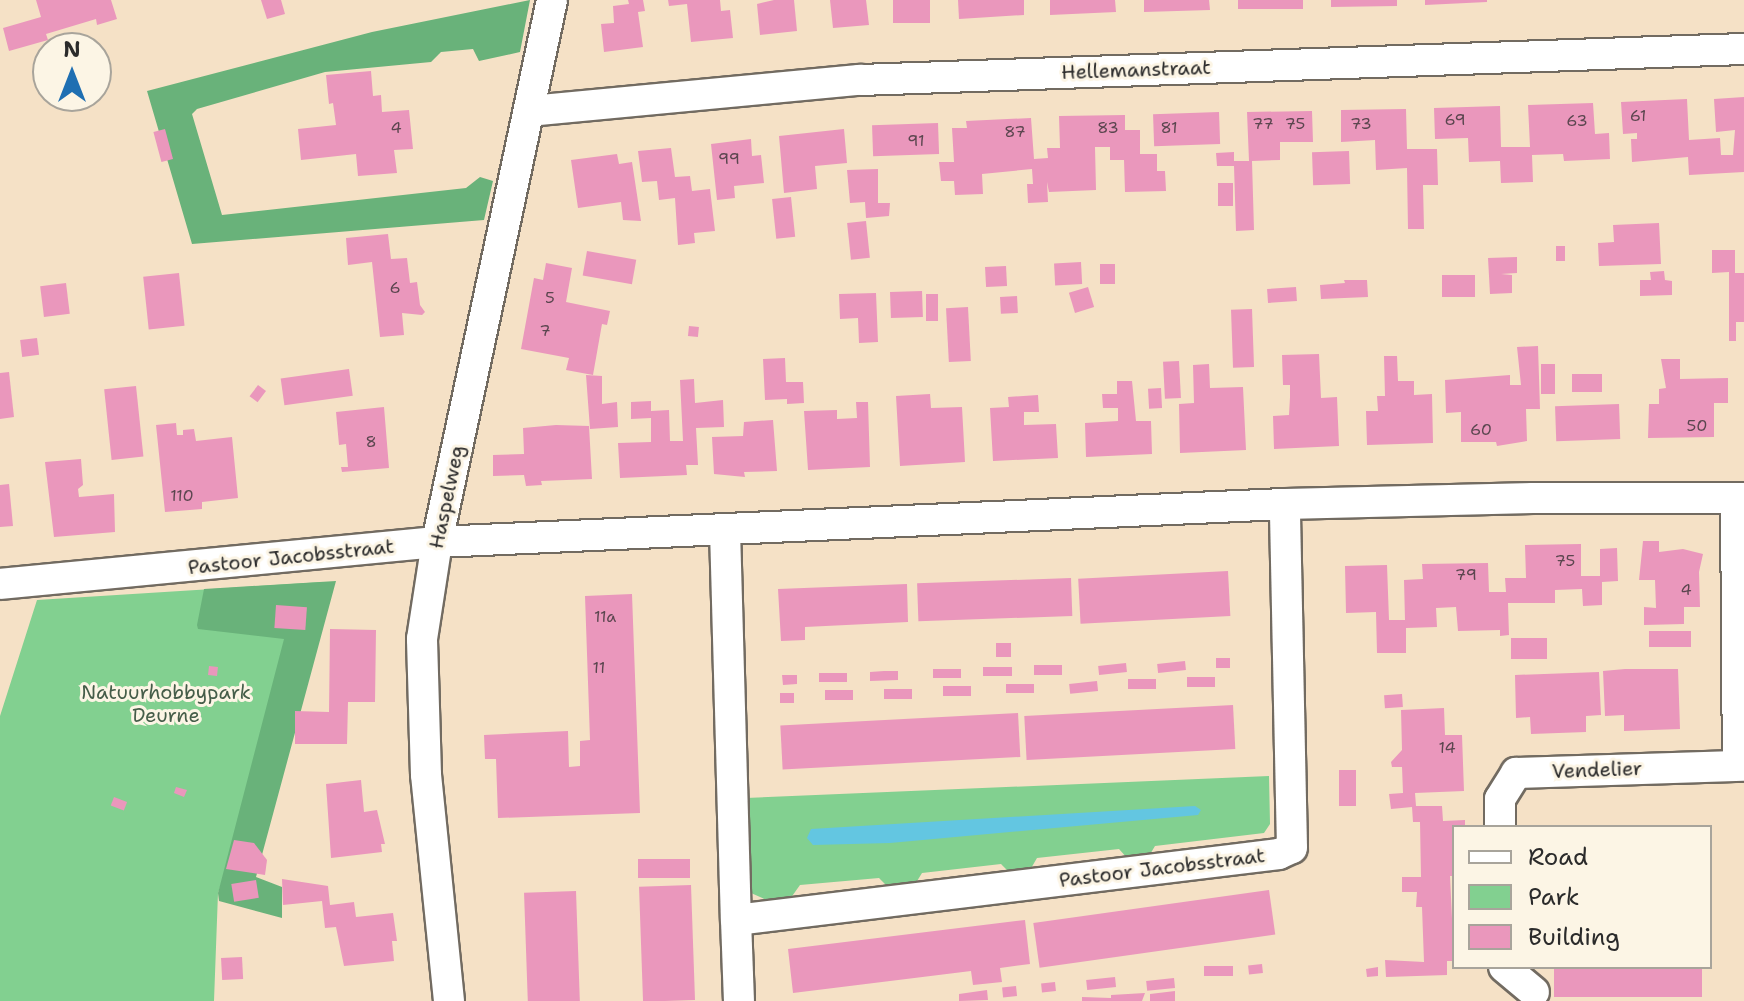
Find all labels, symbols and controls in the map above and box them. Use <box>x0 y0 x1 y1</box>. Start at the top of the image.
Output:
north arrow <box>32 32 112 112</box>
text: N <box>63 35 81 64</box>
street label: Hellemanstraat <box>1061 55 1211 85</box>
house number: 61 <box>1630 106 1646 126</box>
house number: 69 <box>1444 110 1466 130</box>
house number: 63 <box>1566 111 1588 131</box>
house number: 77 <box>1252 114 1274 134</box>
house number: 75 <box>1285 114 1305 134</box>
house number: 73 <box>1350 114 1372 134</box>
house number: 4 <box>390 118 402 138</box>
house number: 83 <box>1097 118 1119 138</box>
house number: 81 <box>1160 118 1178 138</box>
house number: 87 <box>1004 122 1026 142</box>
house number: 91 <box>907 131 925 151</box>
house number: 99 <box>718 149 740 169</box>
house number: 6 <box>389 278 401 298</box>
house number: 5 <box>545 288 555 308</box>
house number: 7 <box>539 321 551 341</box>
house number: 50 <box>1687 416 1707 436</box>
house number: 60 <box>1470 420 1492 440</box>
house number: 8 <box>365 432 377 452</box>
street label: Haspelweg <box>424 443 470 551</box>
house number: 110 <box>170 486 194 506</box>
street label: Pastoor Jacobsstraat <box>187 534 395 580</box>
house number: 75 <box>1555 551 1575 571</box>
house number: 79 <box>1455 565 1477 585</box>
house number: 4 <box>1680 580 1692 600</box>
house number: 11a <box>594 607 616 627</box>
house number: 11 <box>593 658 605 678</box>
park label: Natuurhobbypark Deurne <box>81 681 251 728</box>
house number: 14 <box>1438 738 1456 758</box>
street label: Vendelier <box>1551 756 1643 784</box>
legend <box>1452 825 1712 969</box>
text: Road <box>1528 841 1588 873</box>
street label: Pastoor Jacobsstraat <box>1058 843 1266 893</box>
text: Park <box>1528 881 1580 913</box>
text: Building <box>1528 921 1620 953</box>

